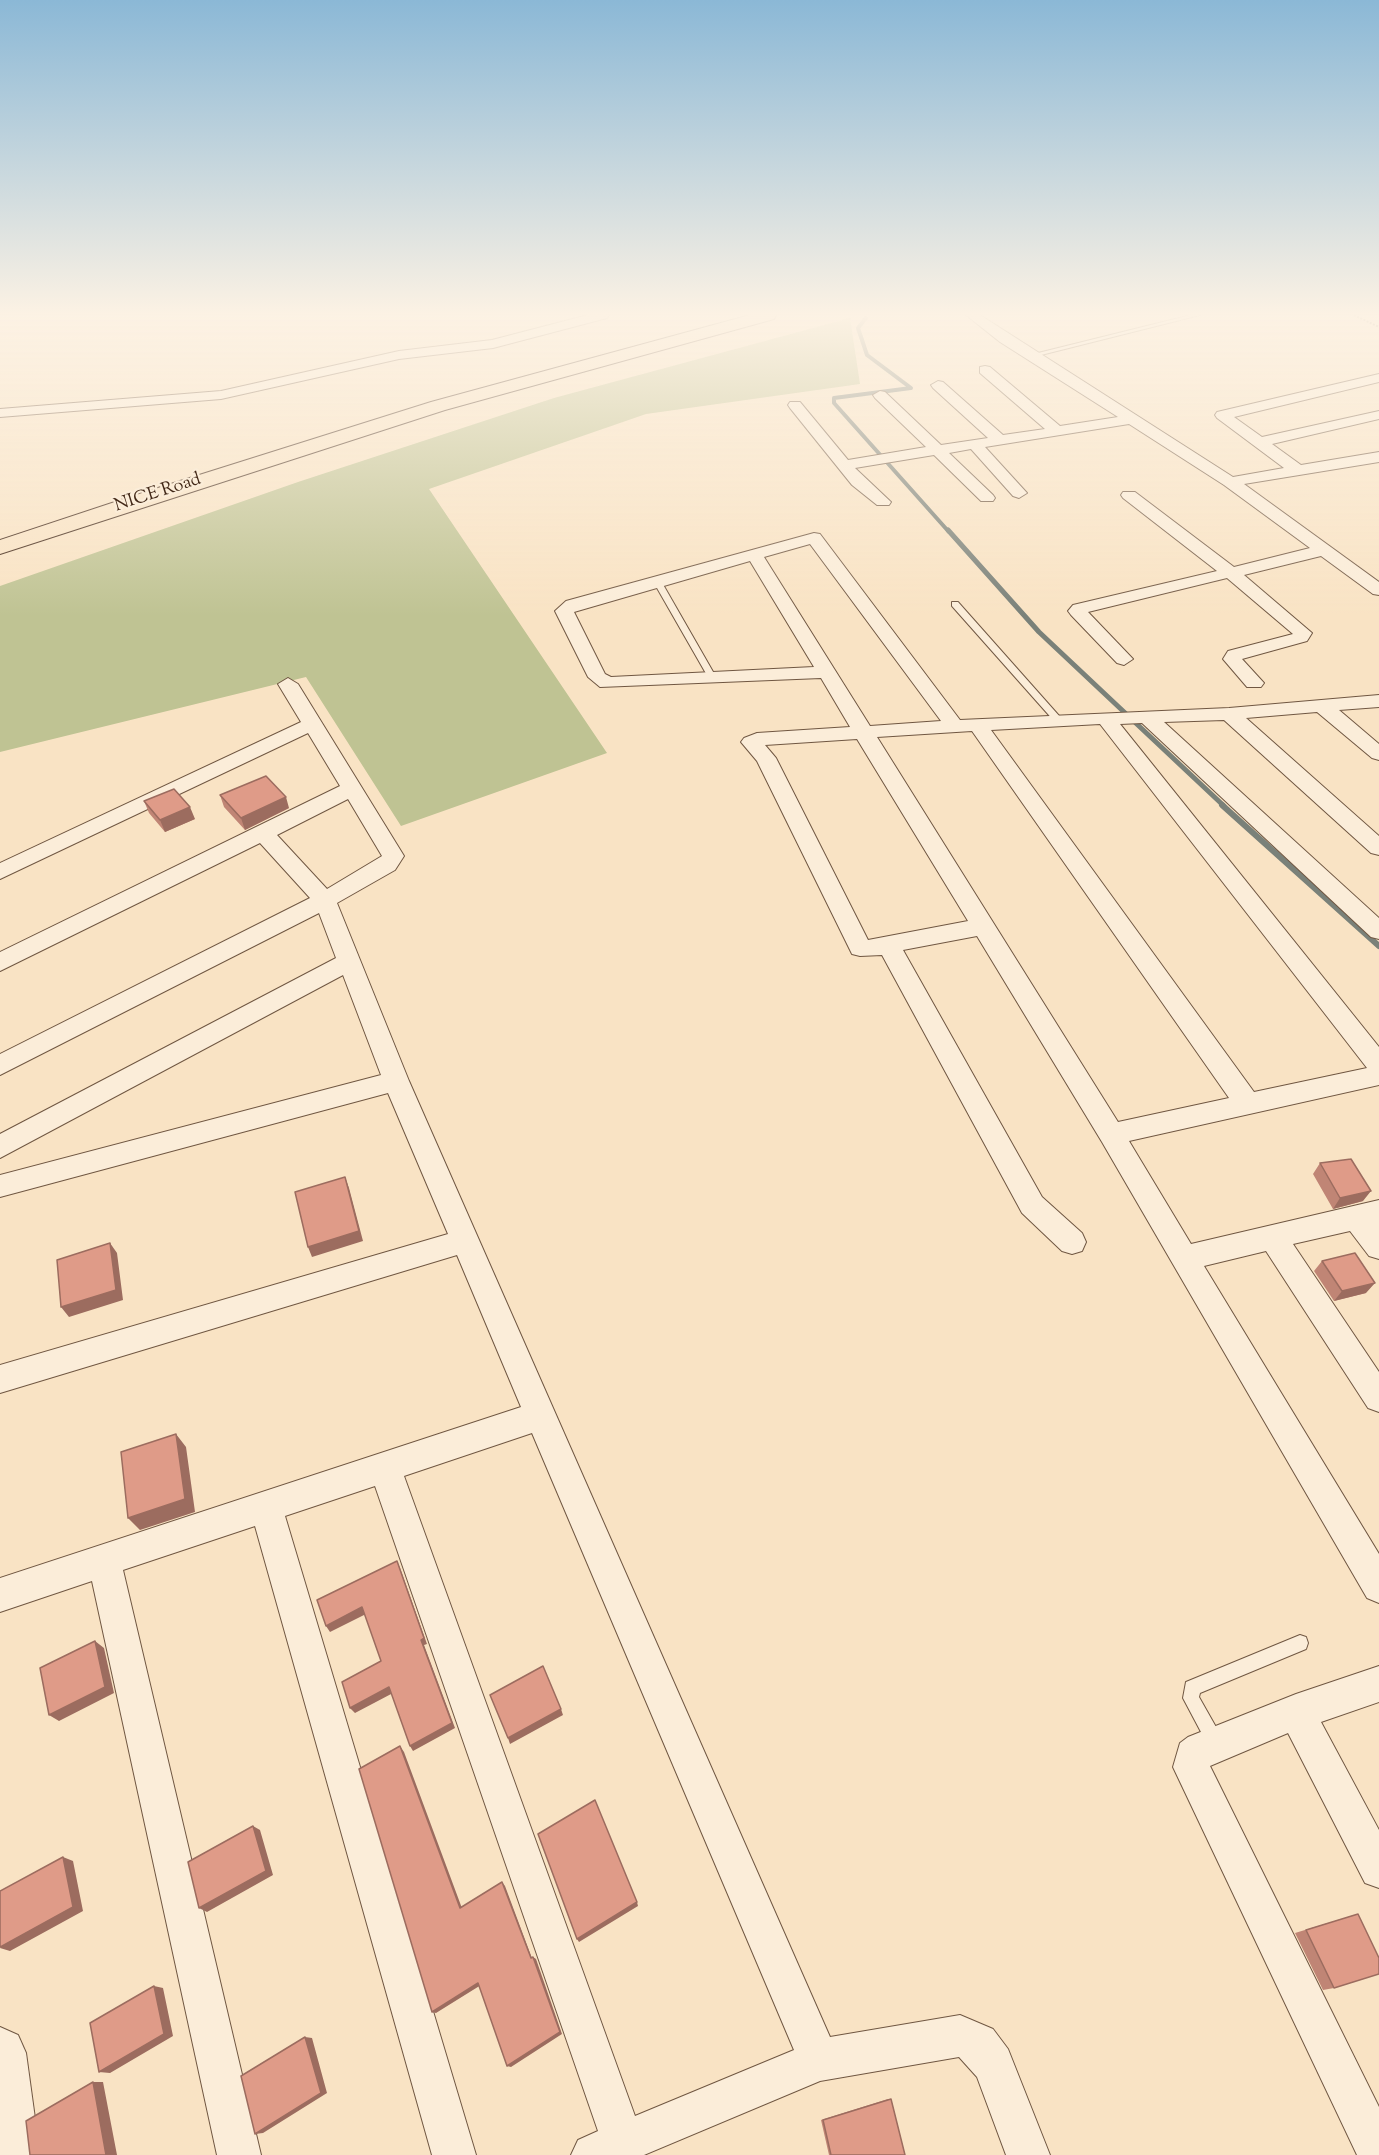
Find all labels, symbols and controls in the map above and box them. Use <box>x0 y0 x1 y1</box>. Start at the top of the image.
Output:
street label: NICE Road <box>112 470 204 518</box>

